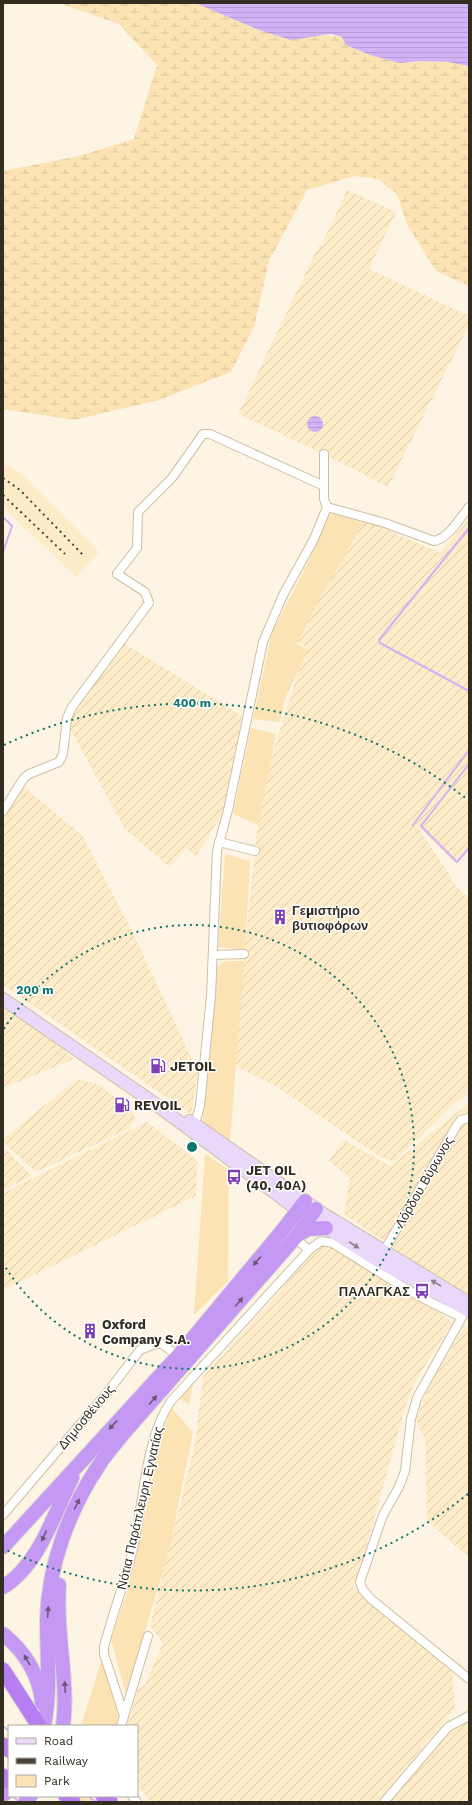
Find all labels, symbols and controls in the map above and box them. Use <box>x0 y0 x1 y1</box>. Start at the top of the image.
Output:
text: 400 m <box>173 696 211 710</box>
place label: Γεμιστήριο βυτιοφόρων <box>292 903 368 933</box>
building icon: Γεμιστήριο βυτιοφόρων <box>271 908 289 926</box>
text: 200 m <box>16 983 54 997</box>
fuel station icon: JETOIL <box>149 1057 167 1075</box>
place label: JETOIL <box>170 1059 216 1074</box>
fuel station icon: REVOIL <box>113 1096 131 1114</box>
place label: REVOIL <box>134 1098 182 1113</box>
street label: Λόρδου Βύρωνος <box>392 1134 456 1230</box>
centre of rings <box>185 1140 199 1154</box>
place label: JET OIL (40, 40Α) <box>246 1163 306 1193</box>
bus stop icon: JET OIL (40, 40Α) <box>225 1168 243 1186</box>
one-way arrow <box>349 1241 359 1249</box>
one-way arrow <box>252 1255 261 1266</box>
one-way arrow <box>430 1279 442 1286</box>
bus stop icon: ΠΑΛΑΓΚΑΣ <box>413 1282 431 1300</box>
place label: ΠΑΛΑΓΚΑΣ <box>339 1284 410 1299</box>
one-way arrow <box>234 1297 243 1307</box>
place label: Oxford Company S.A. <box>102 1317 191 1347</box>
building icon: Oxford Company S.A. <box>81 1322 99 1340</box>
street label: Δημοσθένους <box>55 1382 117 1452</box>
one-way arrow <box>148 1395 158 1405</box>
one-way arrow <box>108 1420 118 1430</box>
street label: Νότια Παράπλευρη Εγνατίας <box>114 1425 166 1591</box>
one-way arrow <box>74 1499 80 1510</box>
one-way arrow <box>41 1530 47 1541</box>
one-way arrow <box>44 1606 51 1618</box>
one-way arrow <box>23 1654 30 1666</box>
one-way arrow <box>61 1681 68 1693</box>
legend <box>8 1725 138 1797</box>
text: Road <box>44 1734 73 1748</box>
text: Railway <box>44 1754 89 1768</box>
text: Park <box>44 1774 70 1788</box>

